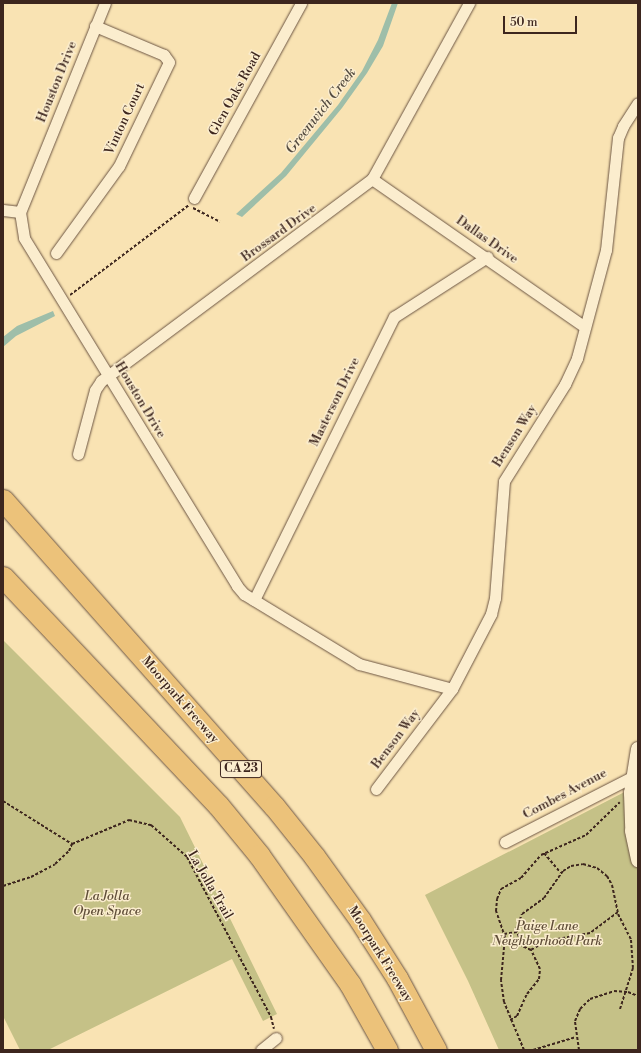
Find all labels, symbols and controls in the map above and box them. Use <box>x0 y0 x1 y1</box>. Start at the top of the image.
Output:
scale bar <box>505 8 579 34</box>
text: 50 m <box>510 15 538 30</box>
street label: Houston Drive <box>34 39 80 125</box>
street label: Glen Oaks Road <box>206 50 264 138</box>
water label: Greenwich Creek <box>282 65 360 157</box>
street label: Vinton Court <box>102 81 148 157</box>
street label: Brossard Drive <box>239 201 319 265</box>
street label: Dallas Drive <box>453 213 521 267</box>
street label: Masterson Drive <box>307 355 363 449</box>
street label: Houston Drive <box>111 359 169 441</box>
street label: Benson Way <box>490 402 540 470</box>
street label: Moorpark Freeway <box>138 653 222 747</box>
street label: Benson Way <box>369 706 423 772</box>
road number: CA 23 <box>219 759 263 779</box>
street label: Combes Avenue <box>520 765 610 823</box>
street label: La Jolla Trail <box>184 848 236 922</box>
park label: La Jolla Open Space <box>73 889 141 920</box>
street label: Moorpark Freeway <box>344 903 416 1005</box>
park label: Paige Lane Neighborhood Park <box>492 919 602 950</box>

